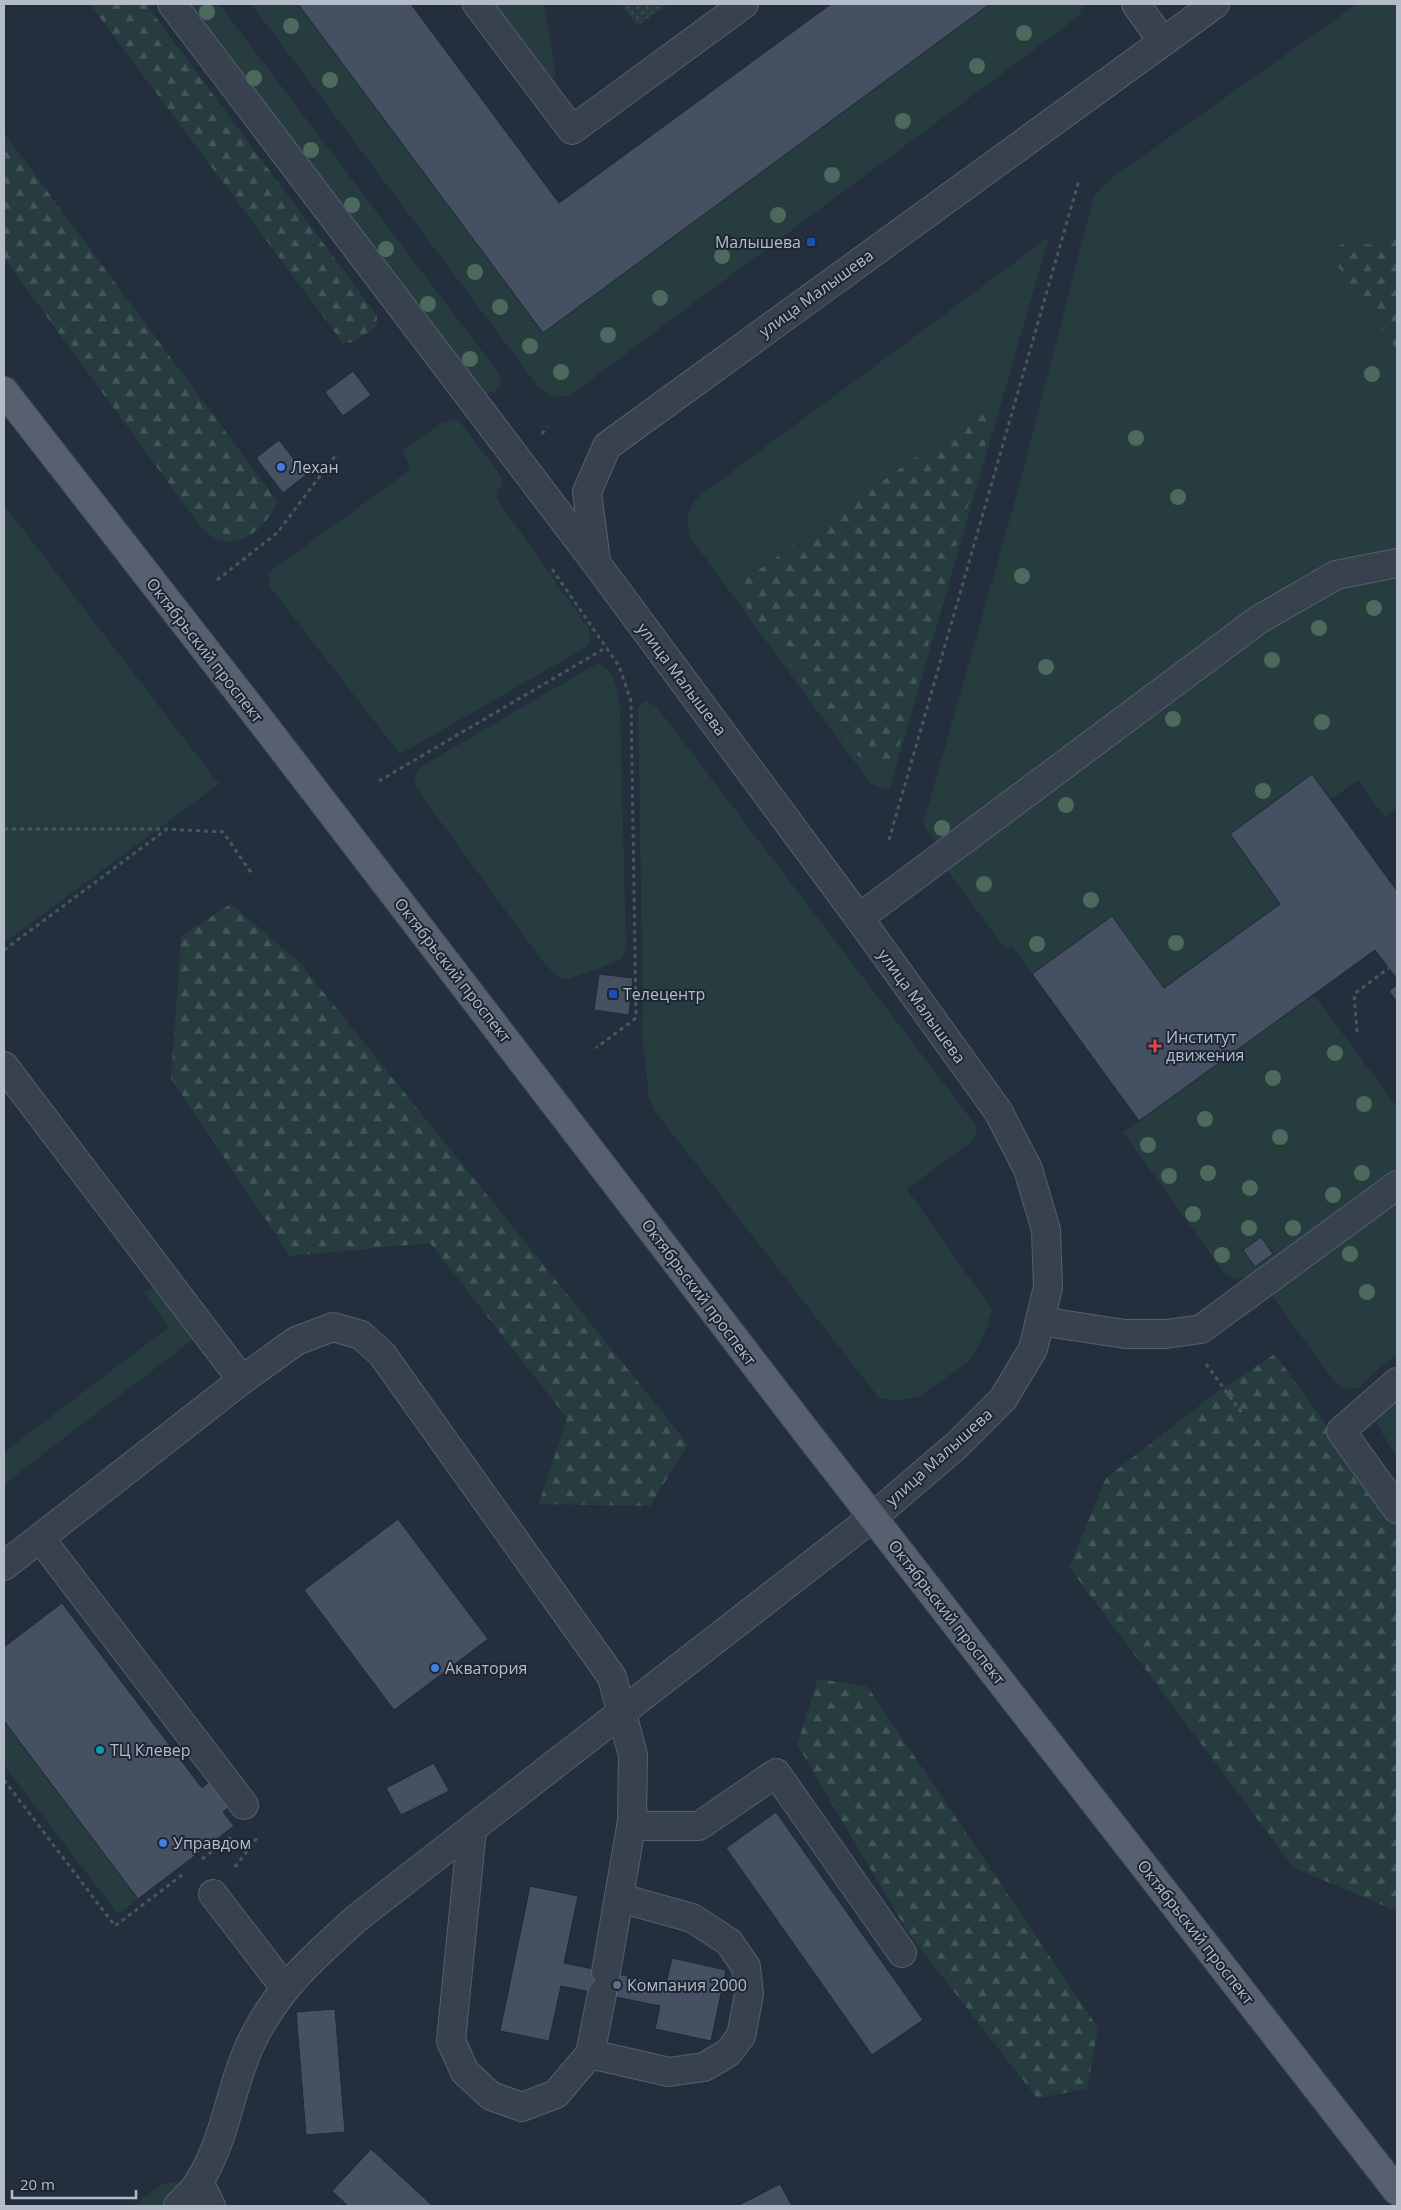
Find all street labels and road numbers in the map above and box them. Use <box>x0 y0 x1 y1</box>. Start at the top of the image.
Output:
street label: улица Малышева <box>754 244 878 342</box>
street label: Октябрьский проспект <box>142 573 269 727</box>
street label: улица Малышева <box>632 618 732 740</box>
street label: Октябрьский проспект <box>390 893 517 1047</box>
street label: улица Малышева <box>873 944 971 1068</box>
street label: Октябрьский проспект <box>637 1214 762 1370</box>
street label: улица Малышева <box>881 1403 997 1511</box>
street label: Октябрьский проспект <box>884 1535 1011 1689</box>
street label: Октябрьский проспект <box>1133 1855 1260 2009</box>

